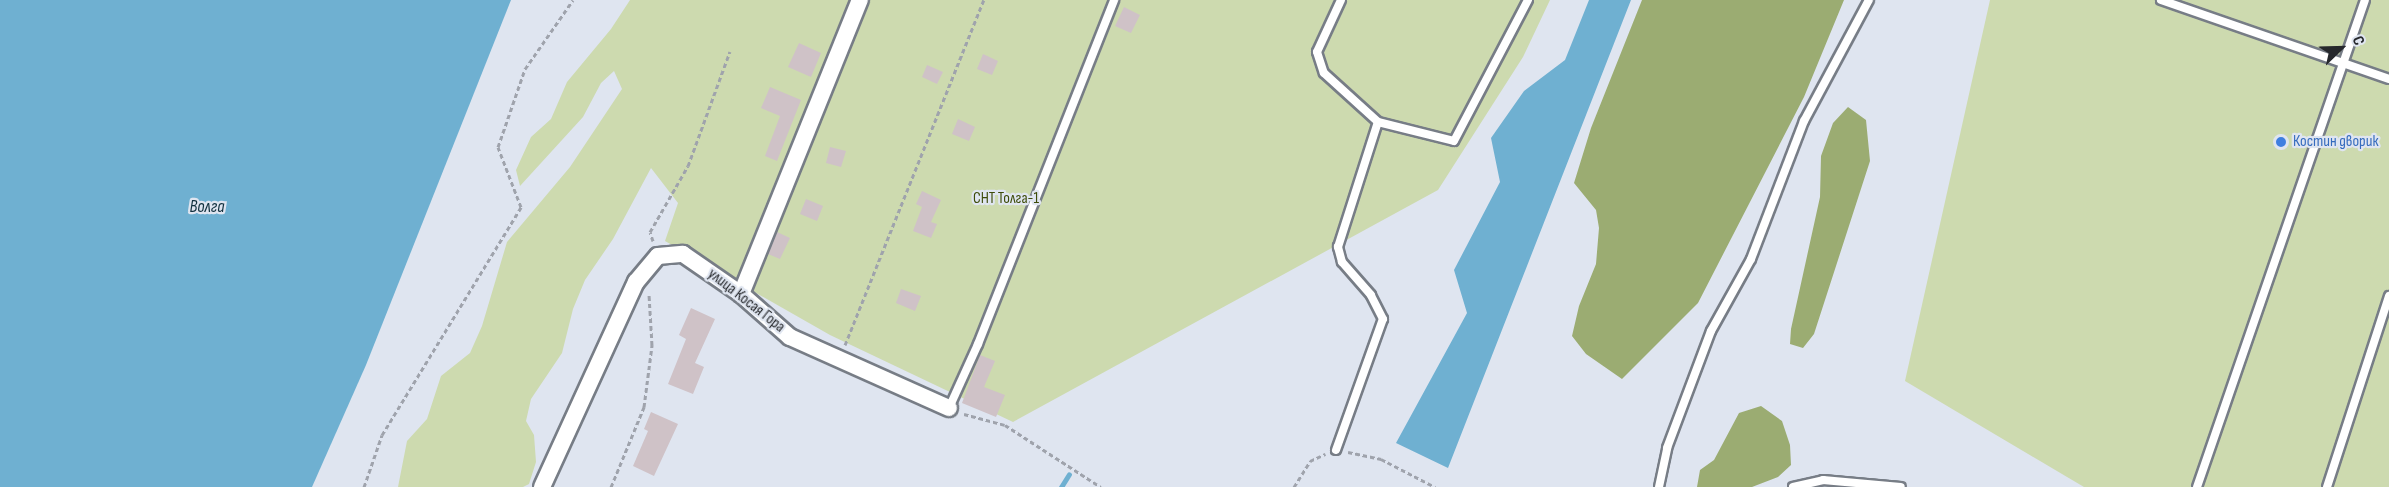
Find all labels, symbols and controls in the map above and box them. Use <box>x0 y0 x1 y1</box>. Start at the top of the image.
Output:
north arrow <box>2311 18 2371 78</box>
text: С <box>2348 33 2368 48</box>
place label: Костин дворик <box>2293 132 2378 152</box>
marker: Костин дворик <box>2274 135 2288 149</box>
park label: СНТ Толга-1 <box>973 189 1039 209</box>
water label: Волга <box>189 196 225 218</box>
street label: улица Косая Гора <box>704 265 788 337</box>

